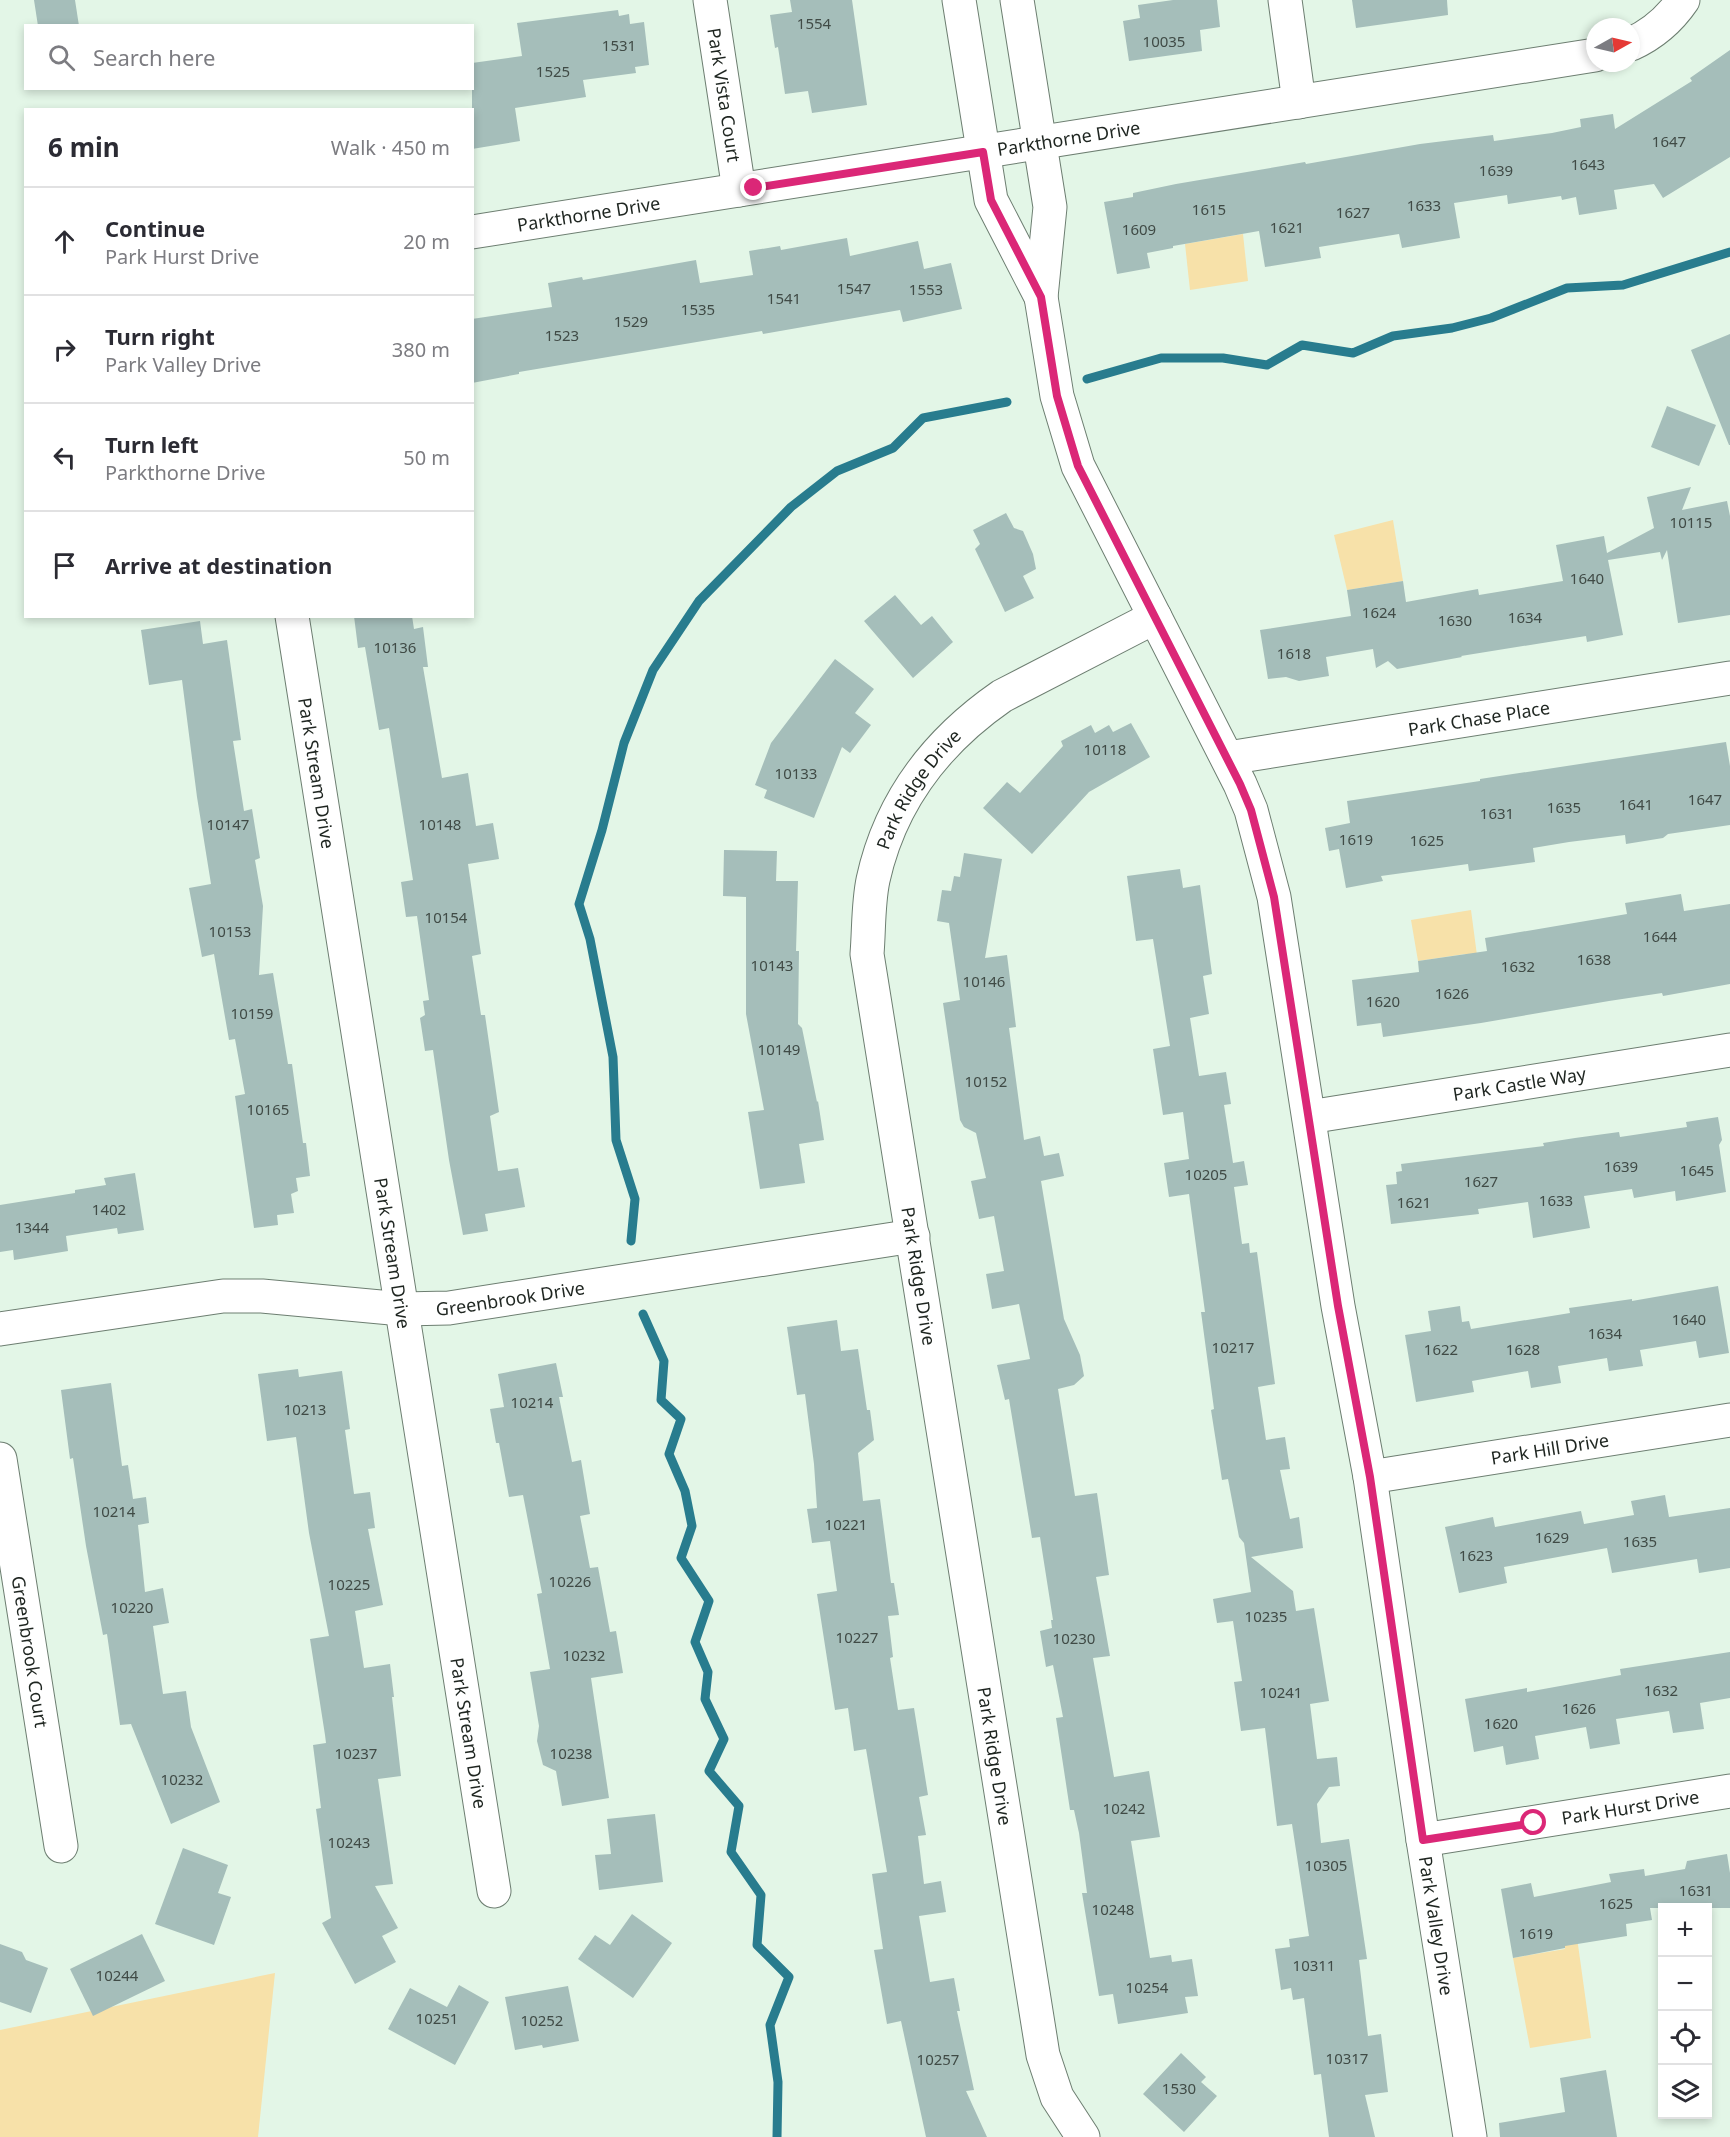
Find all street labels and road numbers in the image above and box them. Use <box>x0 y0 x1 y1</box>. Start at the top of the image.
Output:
street label: Park Vista Court <box>702 26 747 164</box>
street label: Parkthorne Drive <box>995 115 1142 161</box>
street label: Parkthorne Drive <box>515 191 662 237</box>
street label: Park Chase Place <box>1406 695 1551 741</box>
street label: Park Stream Drive <box>293 696 341 850</box>
street label: Park Ridge Drive <box>870 724 966 853</box>
street label: Park Castle Way <box>1451 1061 1588 1106</box>
street label: Park Stream Drive <box>369 1176 417 1330</box>
street label: Park Ridge Drive <box>896 1205 942 1347</box>
street label: Greenbrook Drive <box>435 1275 586 1320</box>
street label: Park Hill Drive <box>1489 1427 1611 1470</box>
street label: Greenbrook Court <box>7 1574 54 1730</box>
street label: Park Stream Drive <box>445 1656 493 1810</box>
street label: Park Ridge Drive <box>972 1685 1018 1827</box>
street label: Park Hurst Drive <box>1560 1784 1701 1830</box>
street label: Park Valley Drive <box>1414 1854 1459 1997</box>

